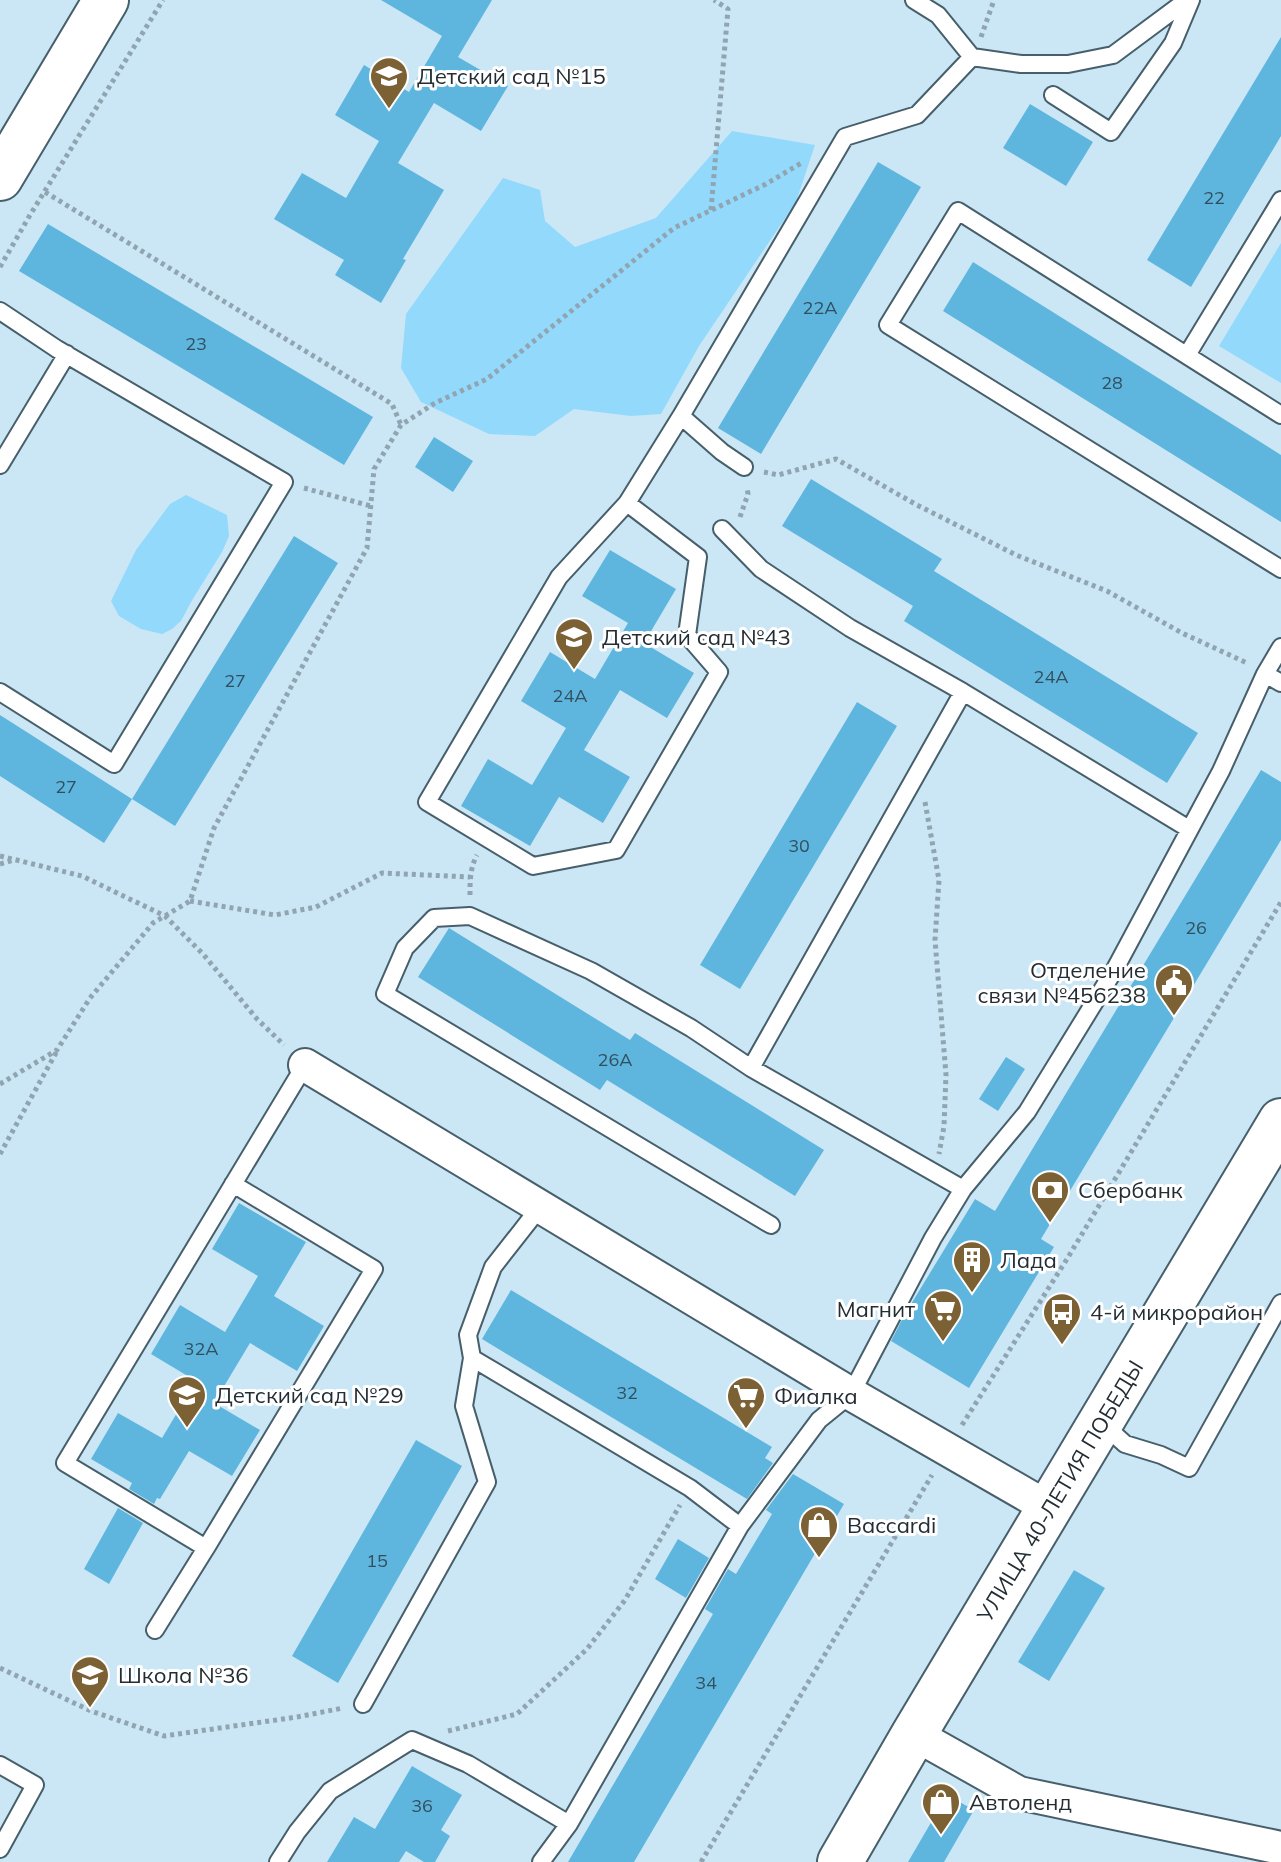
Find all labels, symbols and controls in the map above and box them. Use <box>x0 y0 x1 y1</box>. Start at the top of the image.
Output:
school or university icon: Детский сад №15 <box>368 55 410 110</box>
place label: Детский сад №15 <box>417 62 606 90</box>
house number: 22 <box>1203 186 1225 209</box>
house number: 22А <box>803 296 837 319</box>
house number: 23 <box>185 332 207 355</box>
house number: 28 <box>1101 371 1123 394</box>
school or university icon: Детский сад №43 <box>553 616 595 671</box>
place label: Детский сад №43 <box>602 623 791 651</box>
house number: 24А <box>1034 665 1068 688</box>
house number: 27 <box>224 669 246 692</box>
house number: 24А <box>553 684 587 707</box>
house number: 27 <box>55 775 77 798</box>
house number: 30 <box>788 834 810 857</box>
house number: 26 <box>1185 916 1207 939</box>
place label: Отделение связи №456238 <box>977 956 1146 1009</box>
public building icon: Отделение связи №456238 <box>1153 962 1195 1017</box>
house number: 26А <box>598 1048 632 1071</box>
bank icon: Сбербанк <box>1029 1169 1071 1224</box>
place label: Сбербанк <box>1078 1176 1183 1204</box>
building icon: Лада <box>951 1239 993 1294</box>
place label: Лада <box>1000 1246 1057 1274</box>
supermarket icon: Магнит <box>922 1288 964 1343</box>
bus stop icon: 4-й микрорайон <box>1041 1291 1083 1346</box>
place label: Магнит <box>837 1295 915 1323</box>
place label: 4-й микрорайон <box>1090 1298 1263 1326</box>
house number: 32А <box>184 1337 218 1360</box>
street label: УЛИЦА 40-ЛЕТИЯ ПОБЕДЫ <box>970 1355 1149 1628</box>
school or university icon: Детский сад №29 <box>166 1374 208 1429</box>
supermarket icon: Фиалка <box>725 1375 767 1430</box>
place label: Детский сад №29 <box>215 1381 404 1409</box>
house number: 32 <box>616 1381 638 1404</box>
place label: Фиалка <box>774 1382 858 1410</box>
shop icon: Baccardi <box>798 1504 840 1559</box>
place label: Baccardi <box>847 1511 936 1539</box>
house number: 15 <box>366 1549 388 1572</box>
school or university icon: Школа №36 <box>69 1654 111 1709</box>
place label: Школа №36 <box>118 1661 249 1689</box>
house number: 34 <box>695 1671 717 1694</box>
shop icon: Автоленд <box>920 1781 962 1836</box>
place label: Автоленд <box>969 1788 1072 1816</box>
house number: 36 <box>411 1794 433 1817</box>

